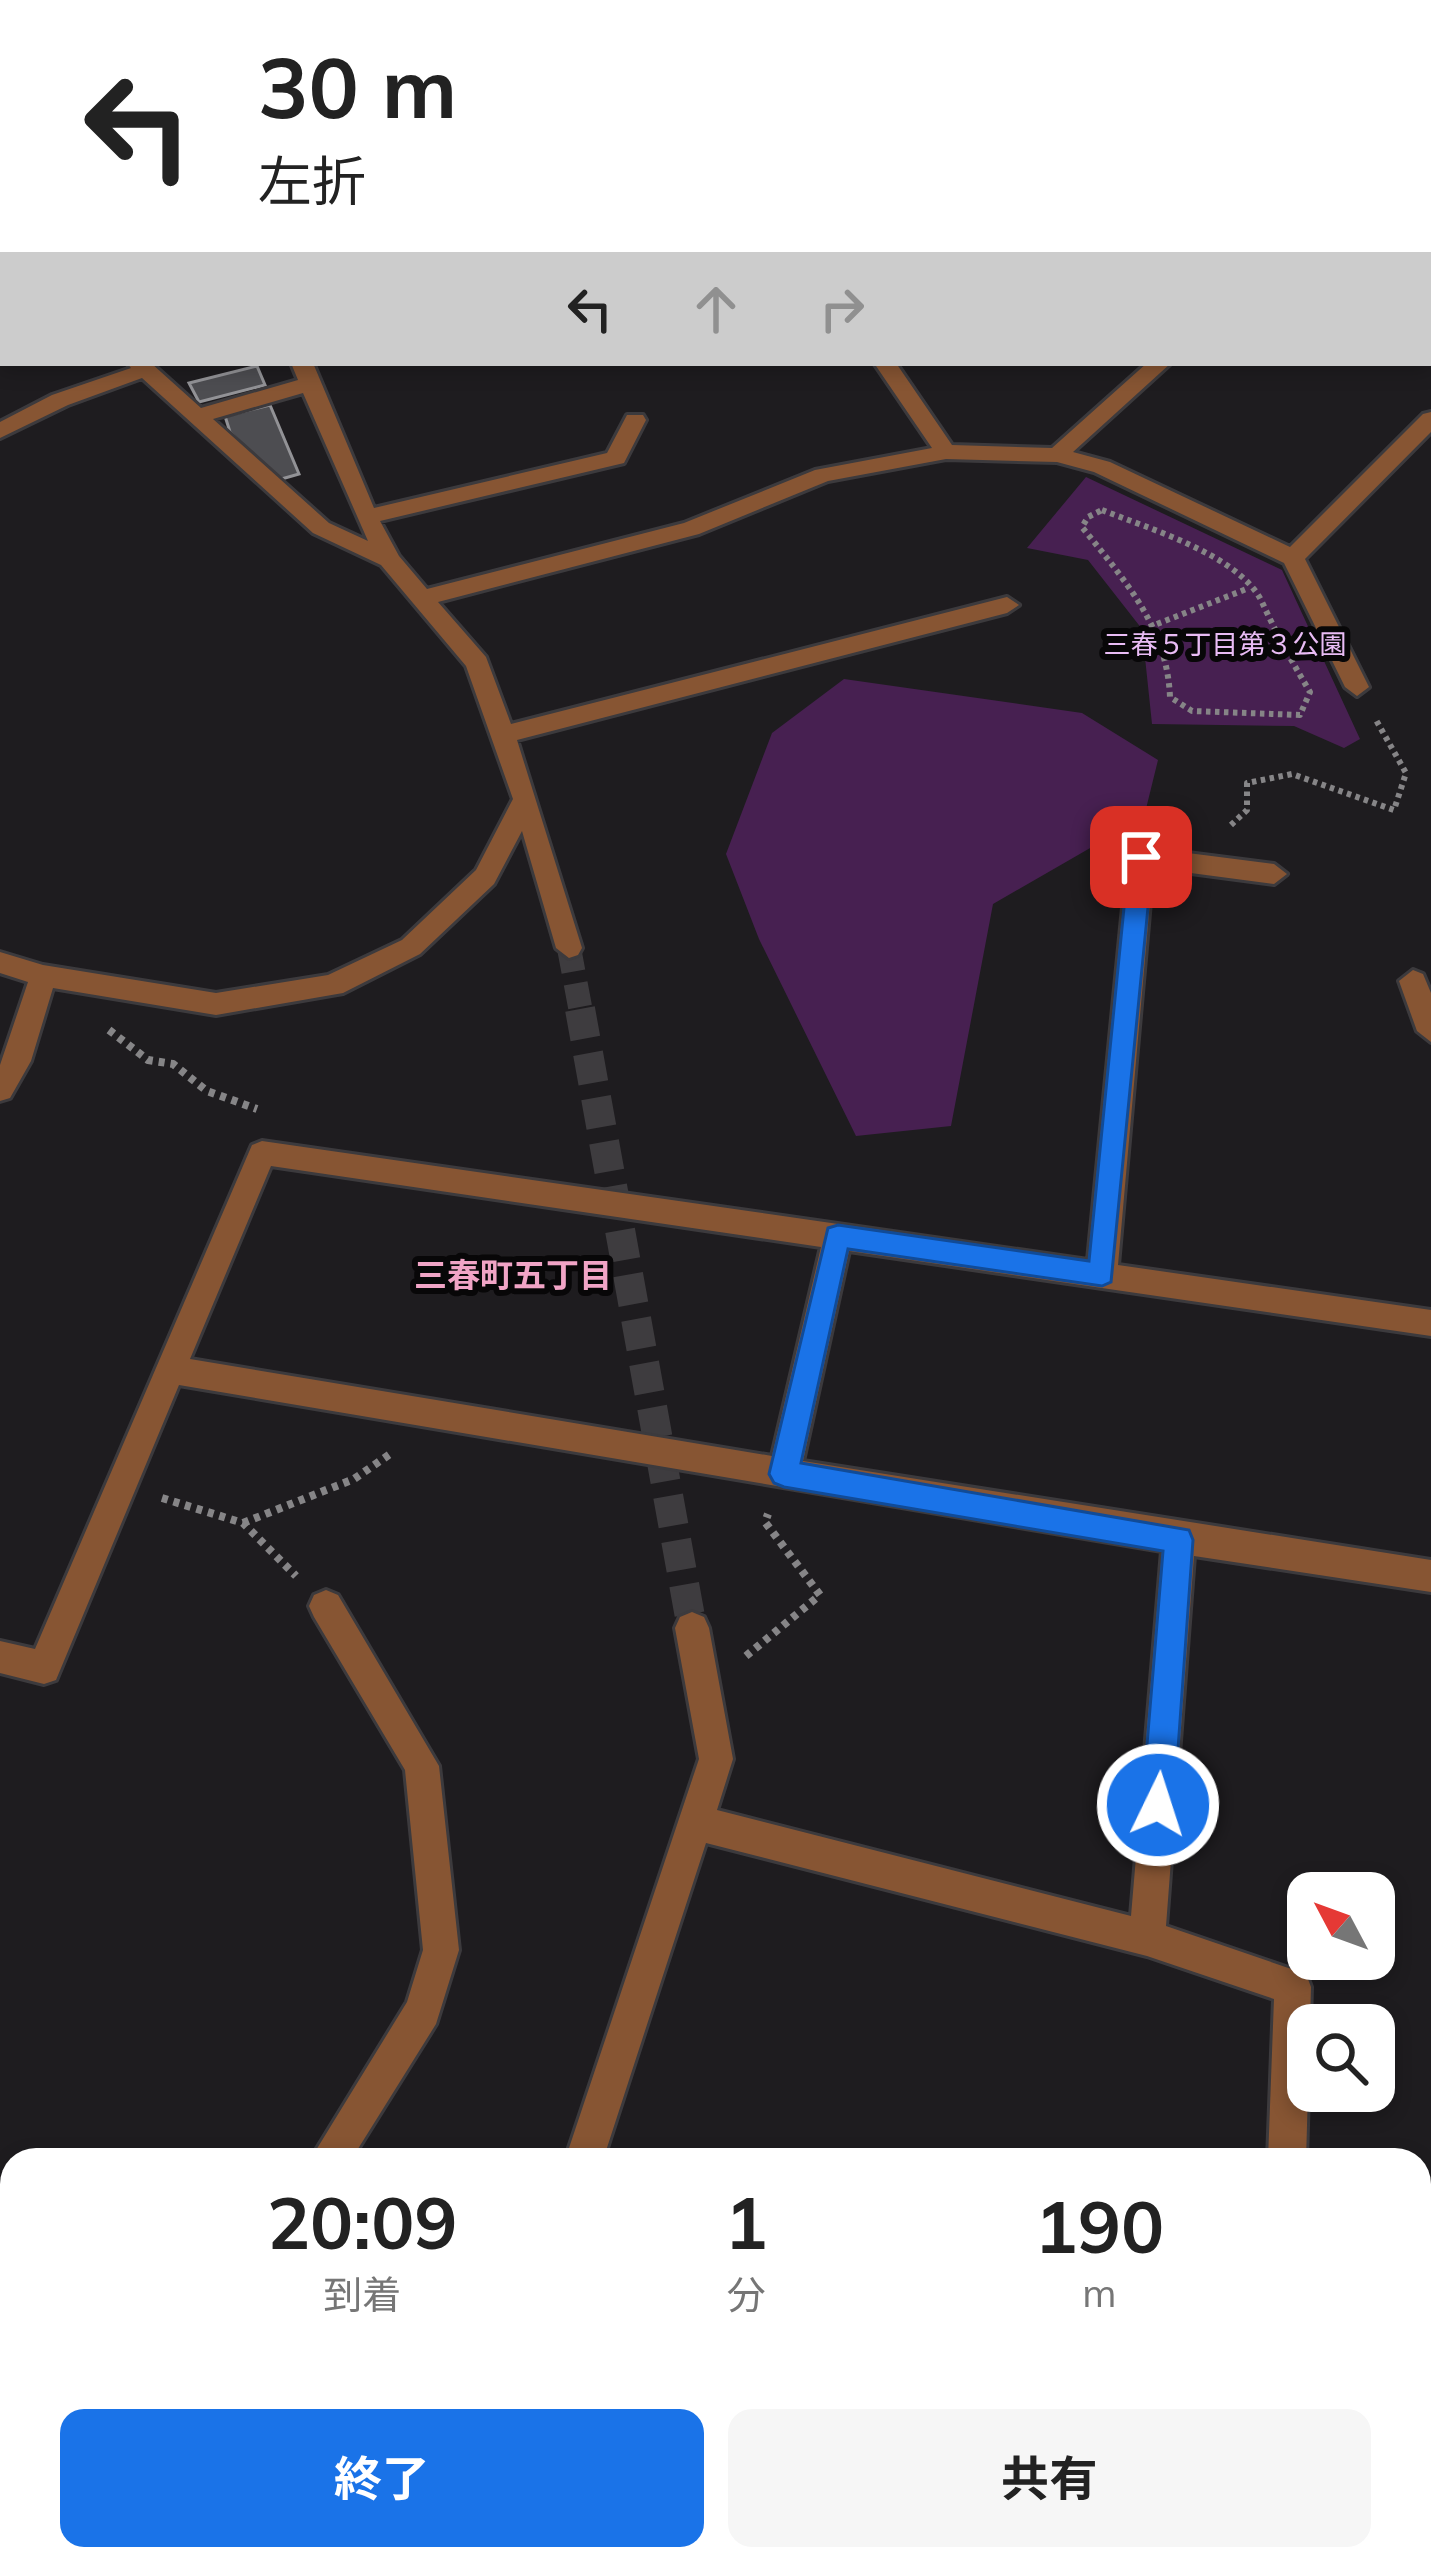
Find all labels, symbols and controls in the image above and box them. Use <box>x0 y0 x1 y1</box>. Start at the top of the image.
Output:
text: 30 m <box>258 34 457 139</box>
icon: left <box>60 48 216 204</box>
text: 左折 <box>258 147 366 215</box>
icon: left <box>557 276 623 342</box>
icon: ahead <box>683 276 749 342</box>
icon: right <box>809 276 875 342</box>
park label: 三春５丁目第３公園 <box>1104 627 1347 661</box>
pin <box>1090 806 1192 908</box>
icon: arrive <box>1108 824 1174 890</box>
district label: 三春町五丁目 <box>414 1254 612 1295</box>
position arrow <box>1095 1742 1221 1868</box>
north arrow <box>1287 1872 1395 1980</box>
map controls <box>1287 1872 1395 2112</box>
button: search <box>1287 2004 1395 2112</box>
text: 20:09 <box>267 2177 458 2267</box>
text: 1 <box>724 2177 768 2267</box>
text: 190 <box>1034 2181 1164 2271</box>
text: m <box>1082 2268 1116 2317</box>
text: 到着 <box>323 2270 401 2319</box>
text: 分 <box>727 2270 766 2319</box>
button: 終了 <box>60 2409 704 2547</box>
button: 共有 <box>728 2409 1371 2547</box>

